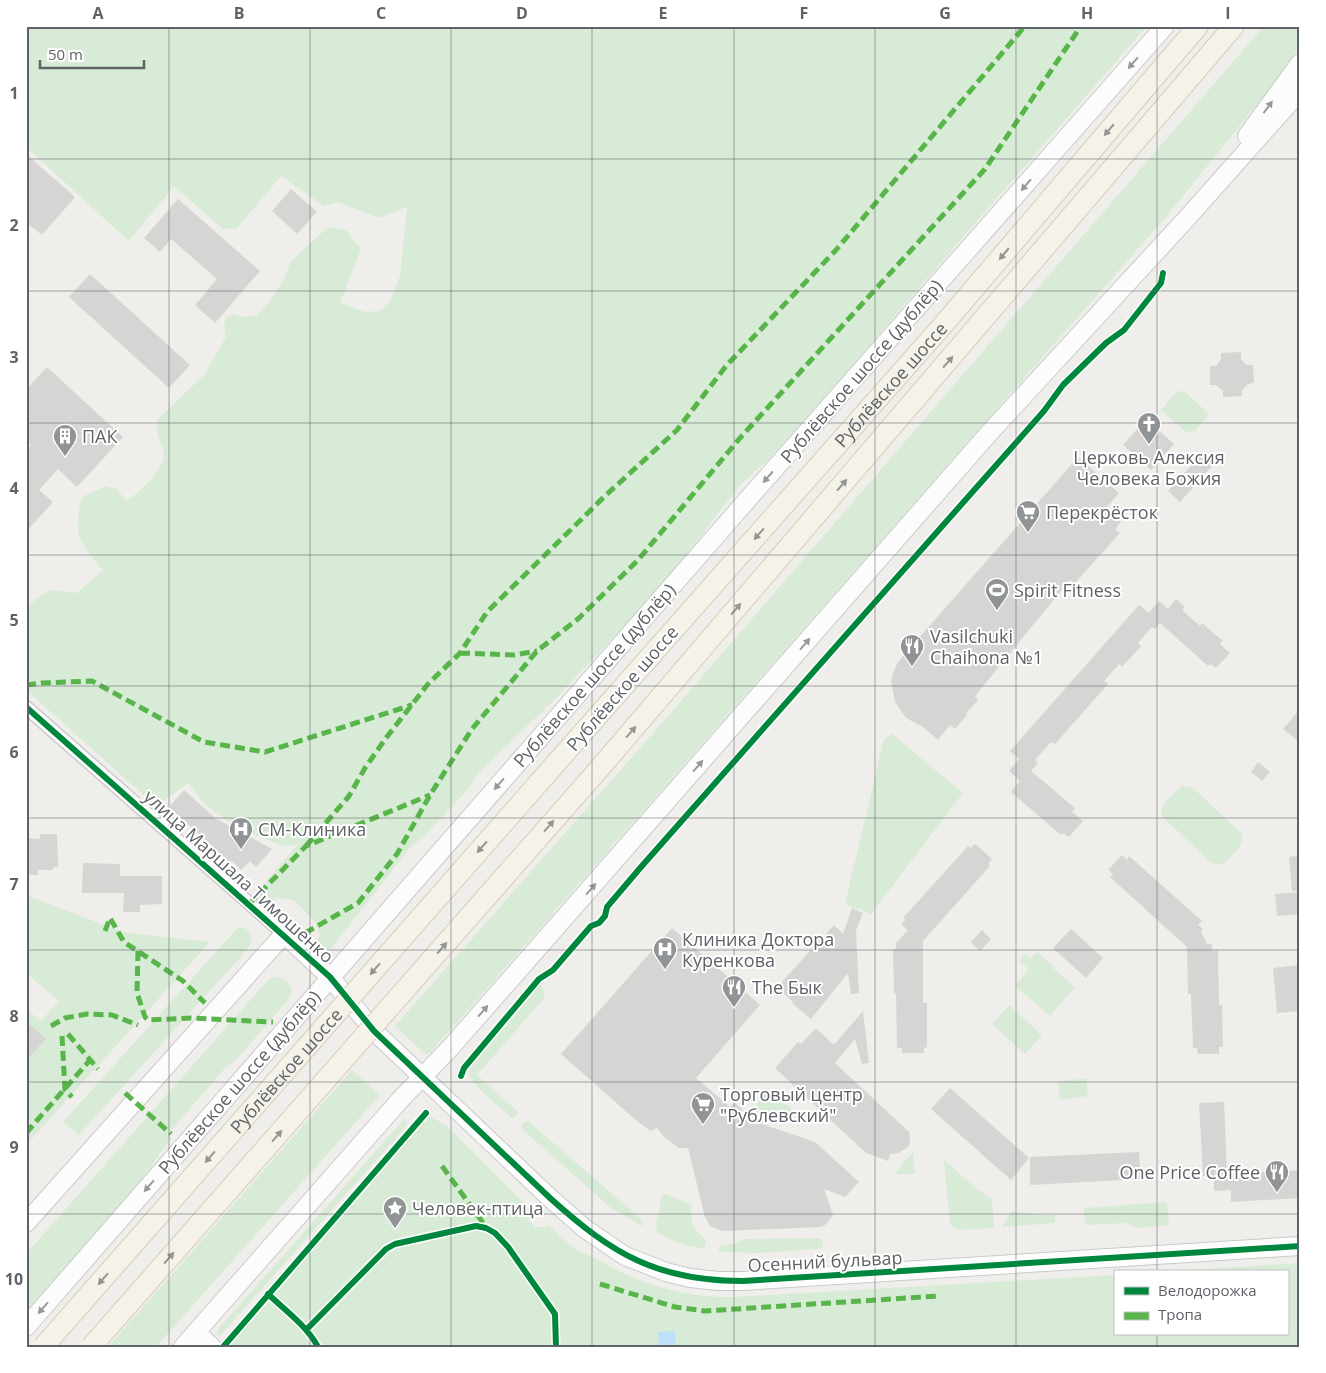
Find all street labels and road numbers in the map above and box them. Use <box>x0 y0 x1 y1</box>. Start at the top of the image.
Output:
street label: Рублёвское шоссе (дублёр) <box>775 275 947 467</box>
street label: Рублёвское шоссе <box>831 318 951 452</box>
street label: Рублёвское шоссе (дублёр) <box>508 579 680 771</box>
street label: Рублёвское шоссе <box>562 621 682 755</box>
street label: улица Маршала Тимошенко <box>139 784 339 968</box>
street label: Рублёвское шоссе (дублёр) <box>153 985 325 1179</box>
street label: Рублёвское шоссе <box>224 1003 347 1138</box>
street label: Осенний бульвар <box>747 1245 903 1277</box>

